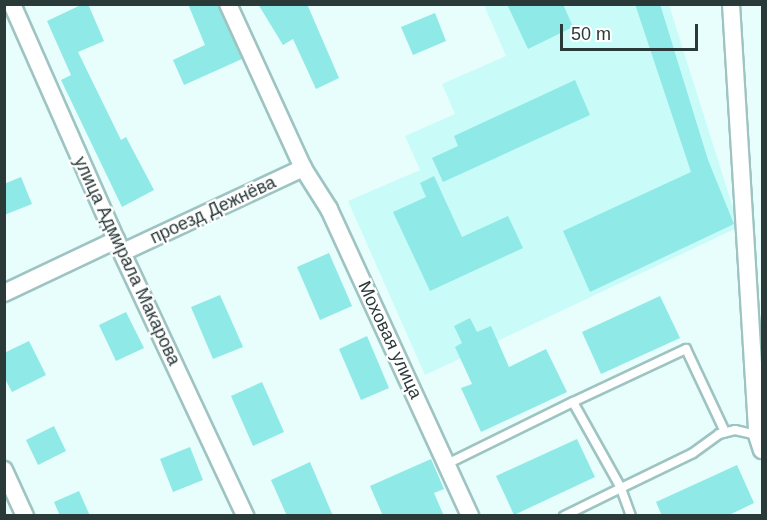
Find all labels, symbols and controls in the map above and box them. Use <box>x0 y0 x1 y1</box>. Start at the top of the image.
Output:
scale bar <box>563 12 701 50</box>
text: 50 m <box>571 24 611 44</box>
street label: улица Адмирала Макарова <box>69 153 185 369</box>
street label: проезд Дежнёва <box>147 171 279 249</box>
street label: Моховая улица <box>353 278 427 402</box>

